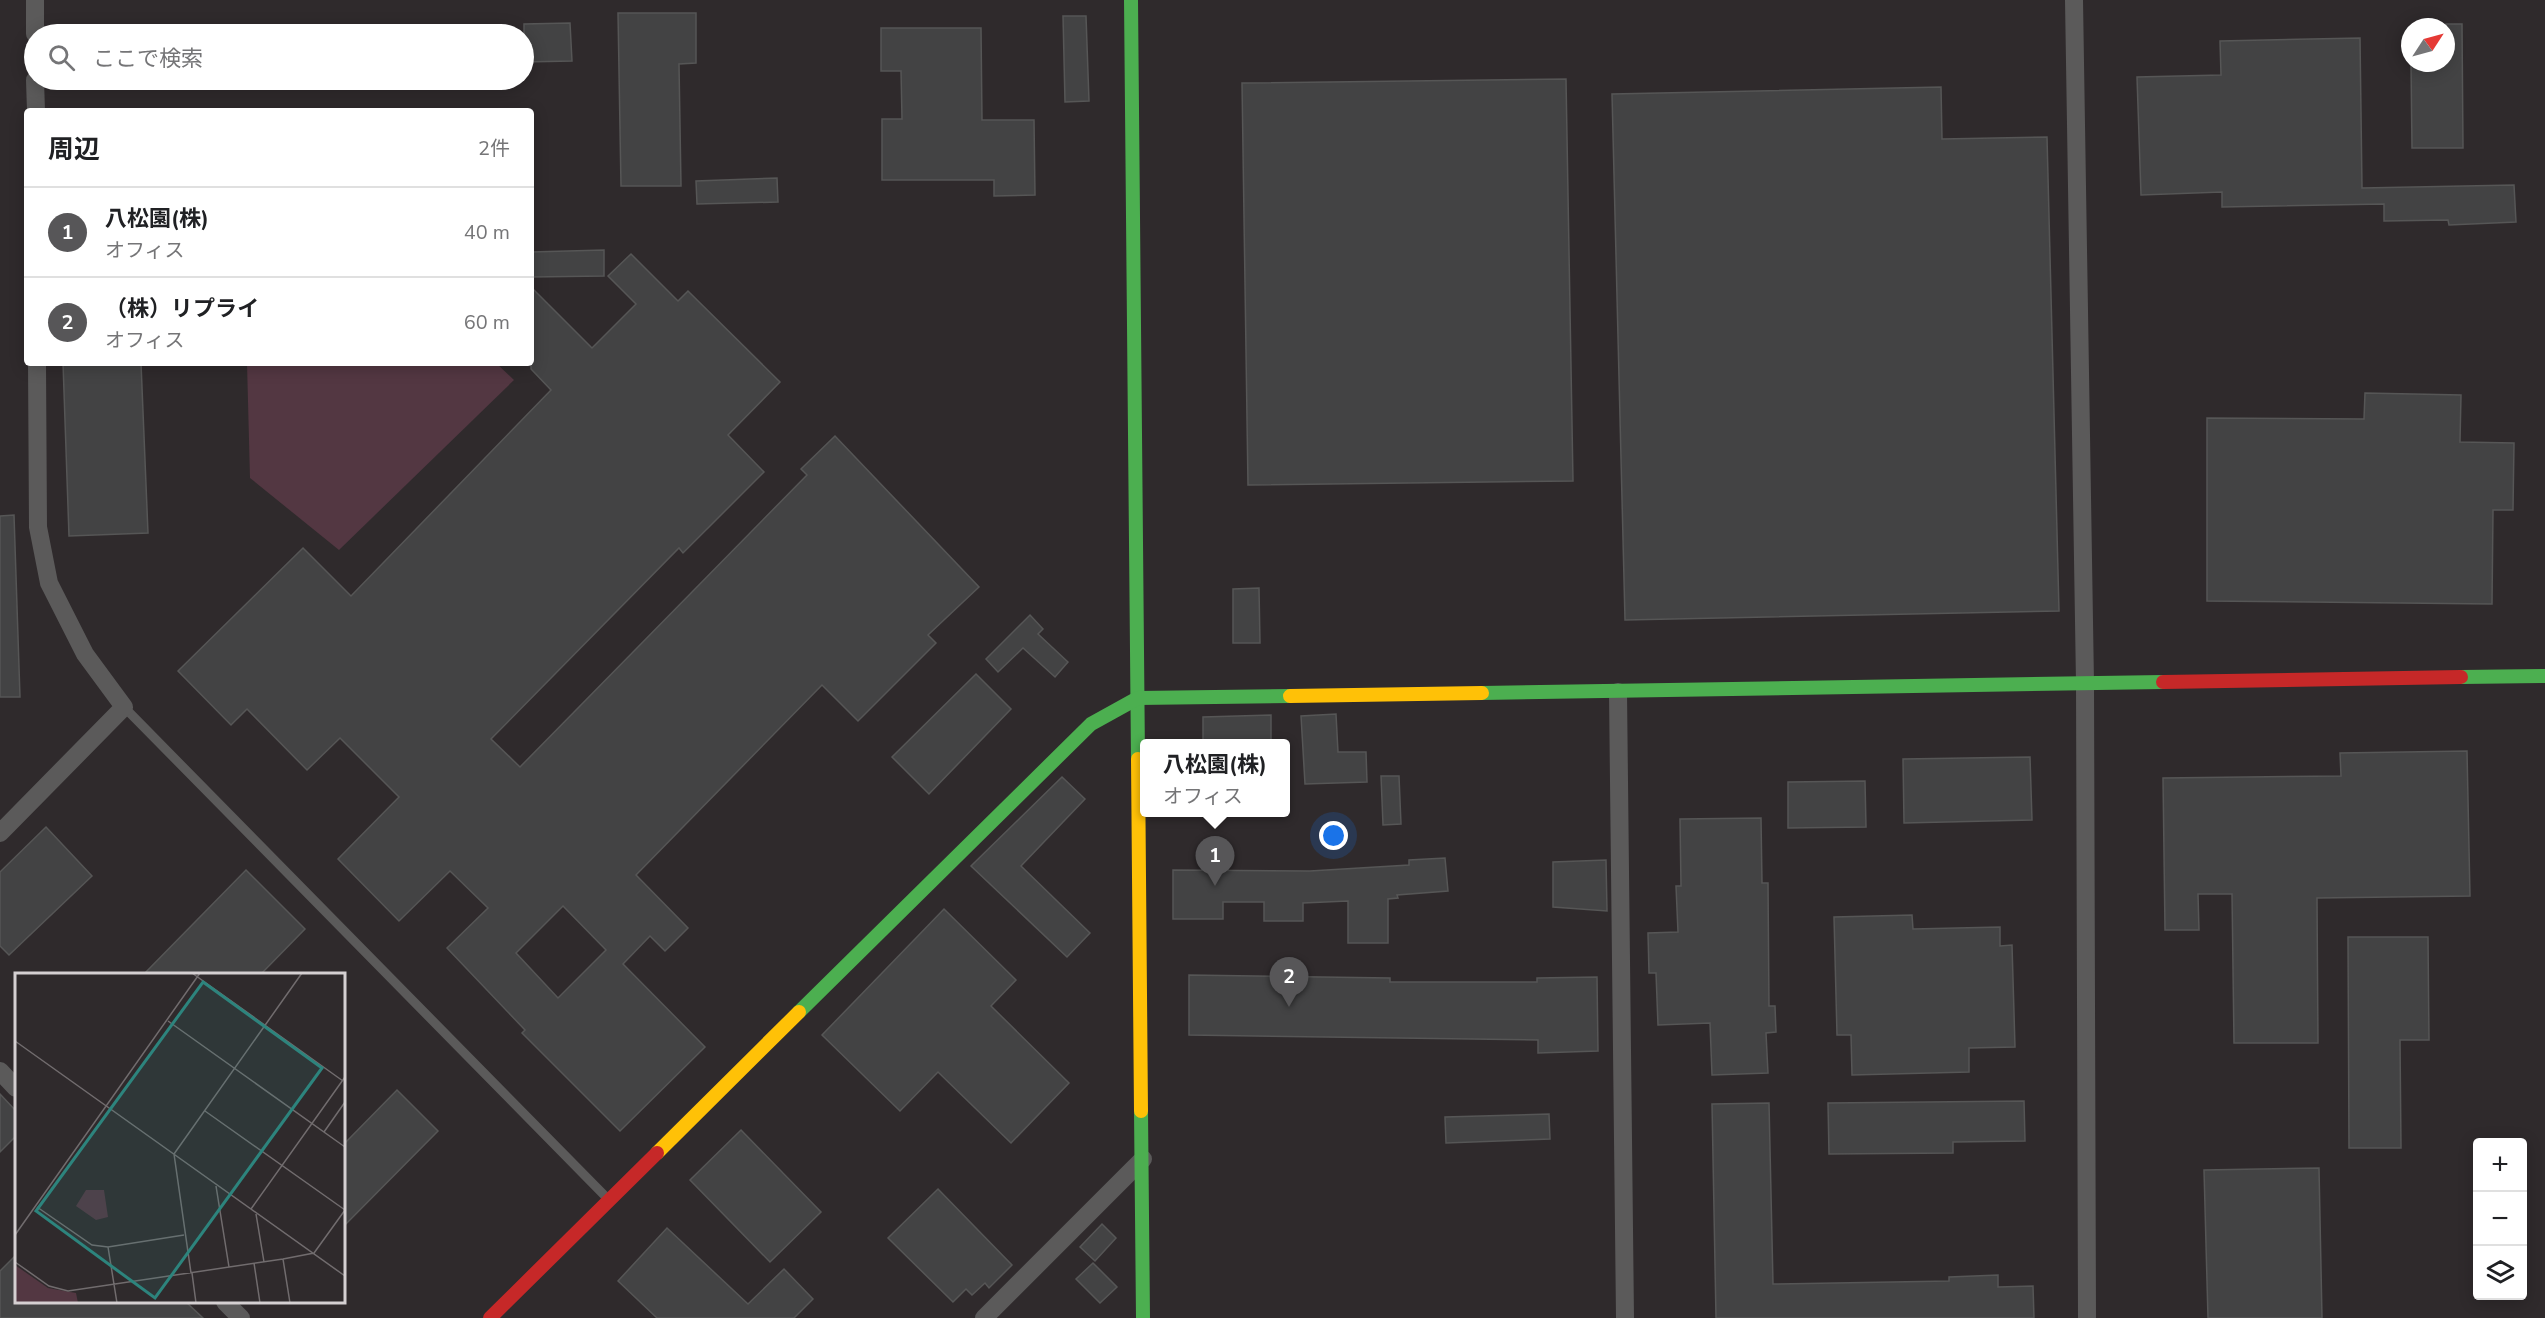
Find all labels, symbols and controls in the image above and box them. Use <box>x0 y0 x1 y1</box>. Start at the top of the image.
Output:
north arrow <box>2401 18 2455 72</box>
search box <box>24 24 534 90</box>
icon: search <box>45 41 78 74</box>
text: ここで検索 <box>93 44 203 74</box>
text: 周辺 <box>48 132 100 167</box>
text: 2件 <box>478 135 510 162</box>
text: 八松園(株) <box>105 204 209 234</box>
text: 1 <box>62 219 74 246</box>
text: 40 m <box>464 219 510 246</box>
text: オフィス <box>105 237 185 264</box>
text: （株）リプライ <box>105 294 259 324</box>
text: 2 <box>62 309 74 336</box>
text: 60 m <box>464 309 510 336</box>
text: オフィス <box>105 327 185 354</box>
popup <box>1140 739 1290 817</box>
text: 八松園(株) <box>1163 750 1267 780</box>
text: オフィス <box>1163 783 1243 810</box>
your location <box>1319 821 1348 850</box>
pin: 1 <box>1196 836 1234 886</box>
pin: 2 <box>1270 958 1308 1007</box>
inset map <box>15 973 345 1303</box>
map controls <box>2473 1138 2527 1300</box>
button: + <box>2473 1138 2527 1192</box>
button: − <box>2473 1192 2527 1246</box>
button: layers <box>2473 1246 2527 1300</box>

